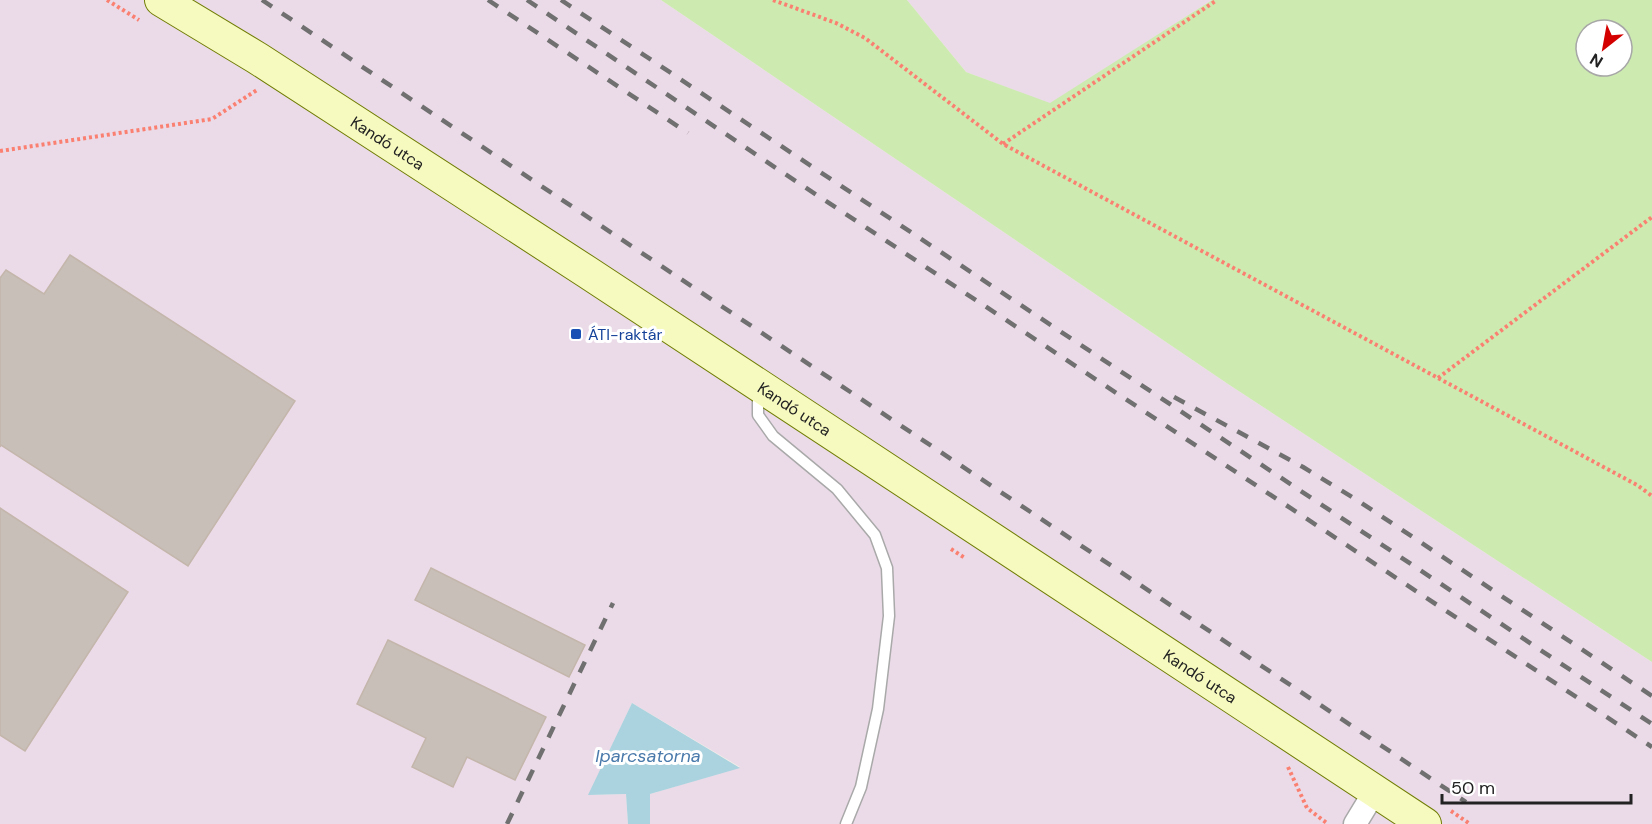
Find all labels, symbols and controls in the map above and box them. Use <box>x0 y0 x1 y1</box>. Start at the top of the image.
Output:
north arrow <box>1574 18 1634 78</box>
text: N <box>1586 48 1607 72</box>
street label: Kandó utca <box>347 112 428 175</box>
place label: ÁTI-raktár <box>588 324 662 345</box>
marker: ÁTI-raktár <box>569 327 583 341</box>
street label: Kandó utca <box>753 377 835 441</box>
street label: Kandó utca <box>1159 645 1241 708</box>
water label: Iparcsatorna <box>595 744 701 768</box>
scale bar <box>1442 767 1631 805</box>
text: 50 m <box>1451 776 1495 800</box>

